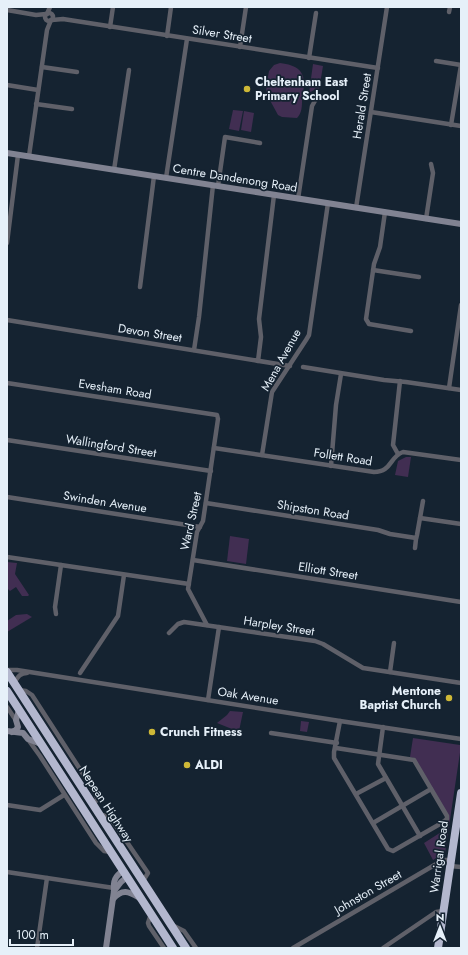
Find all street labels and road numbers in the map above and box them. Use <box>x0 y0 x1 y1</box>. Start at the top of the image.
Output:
street label: Silver Street <box>191 20 253 48</box>
street label: Herald Street <box>348 72 376 140</box>
street label: Centre Dandenong Road <box>171 159 299 197</box>
street label: Devon Street <box>117 319 183 347</box>
street label: Mena Avenue <box>256 325 306 395</box>
street label: Evesham Road <box>77 374 153 404</box>
street label: Wallingford Street <box>64 430 158 462</box>
street label: Follett Road <box>312 443 374 471</box>
street label: Swinden Avenue <box>62 487 148 517</box>
street label: Ward Street <box>176 490 207 552</box>
street label: Shipston Road <box>276 495 350 525</box>
street label: Elliott Street <box>297 557 359 585</box>
street label: Harpley Street <box>242 612 316 641</box>
street label: Oak Avenue <box>216 682 280 710</box>
street label: Nepean Highway <box>74 762 138 846</box>
street label: Warrigal Road <box>425 820 453 894</box>
street label: Johnston Street <box>329 865 405 920</box>

